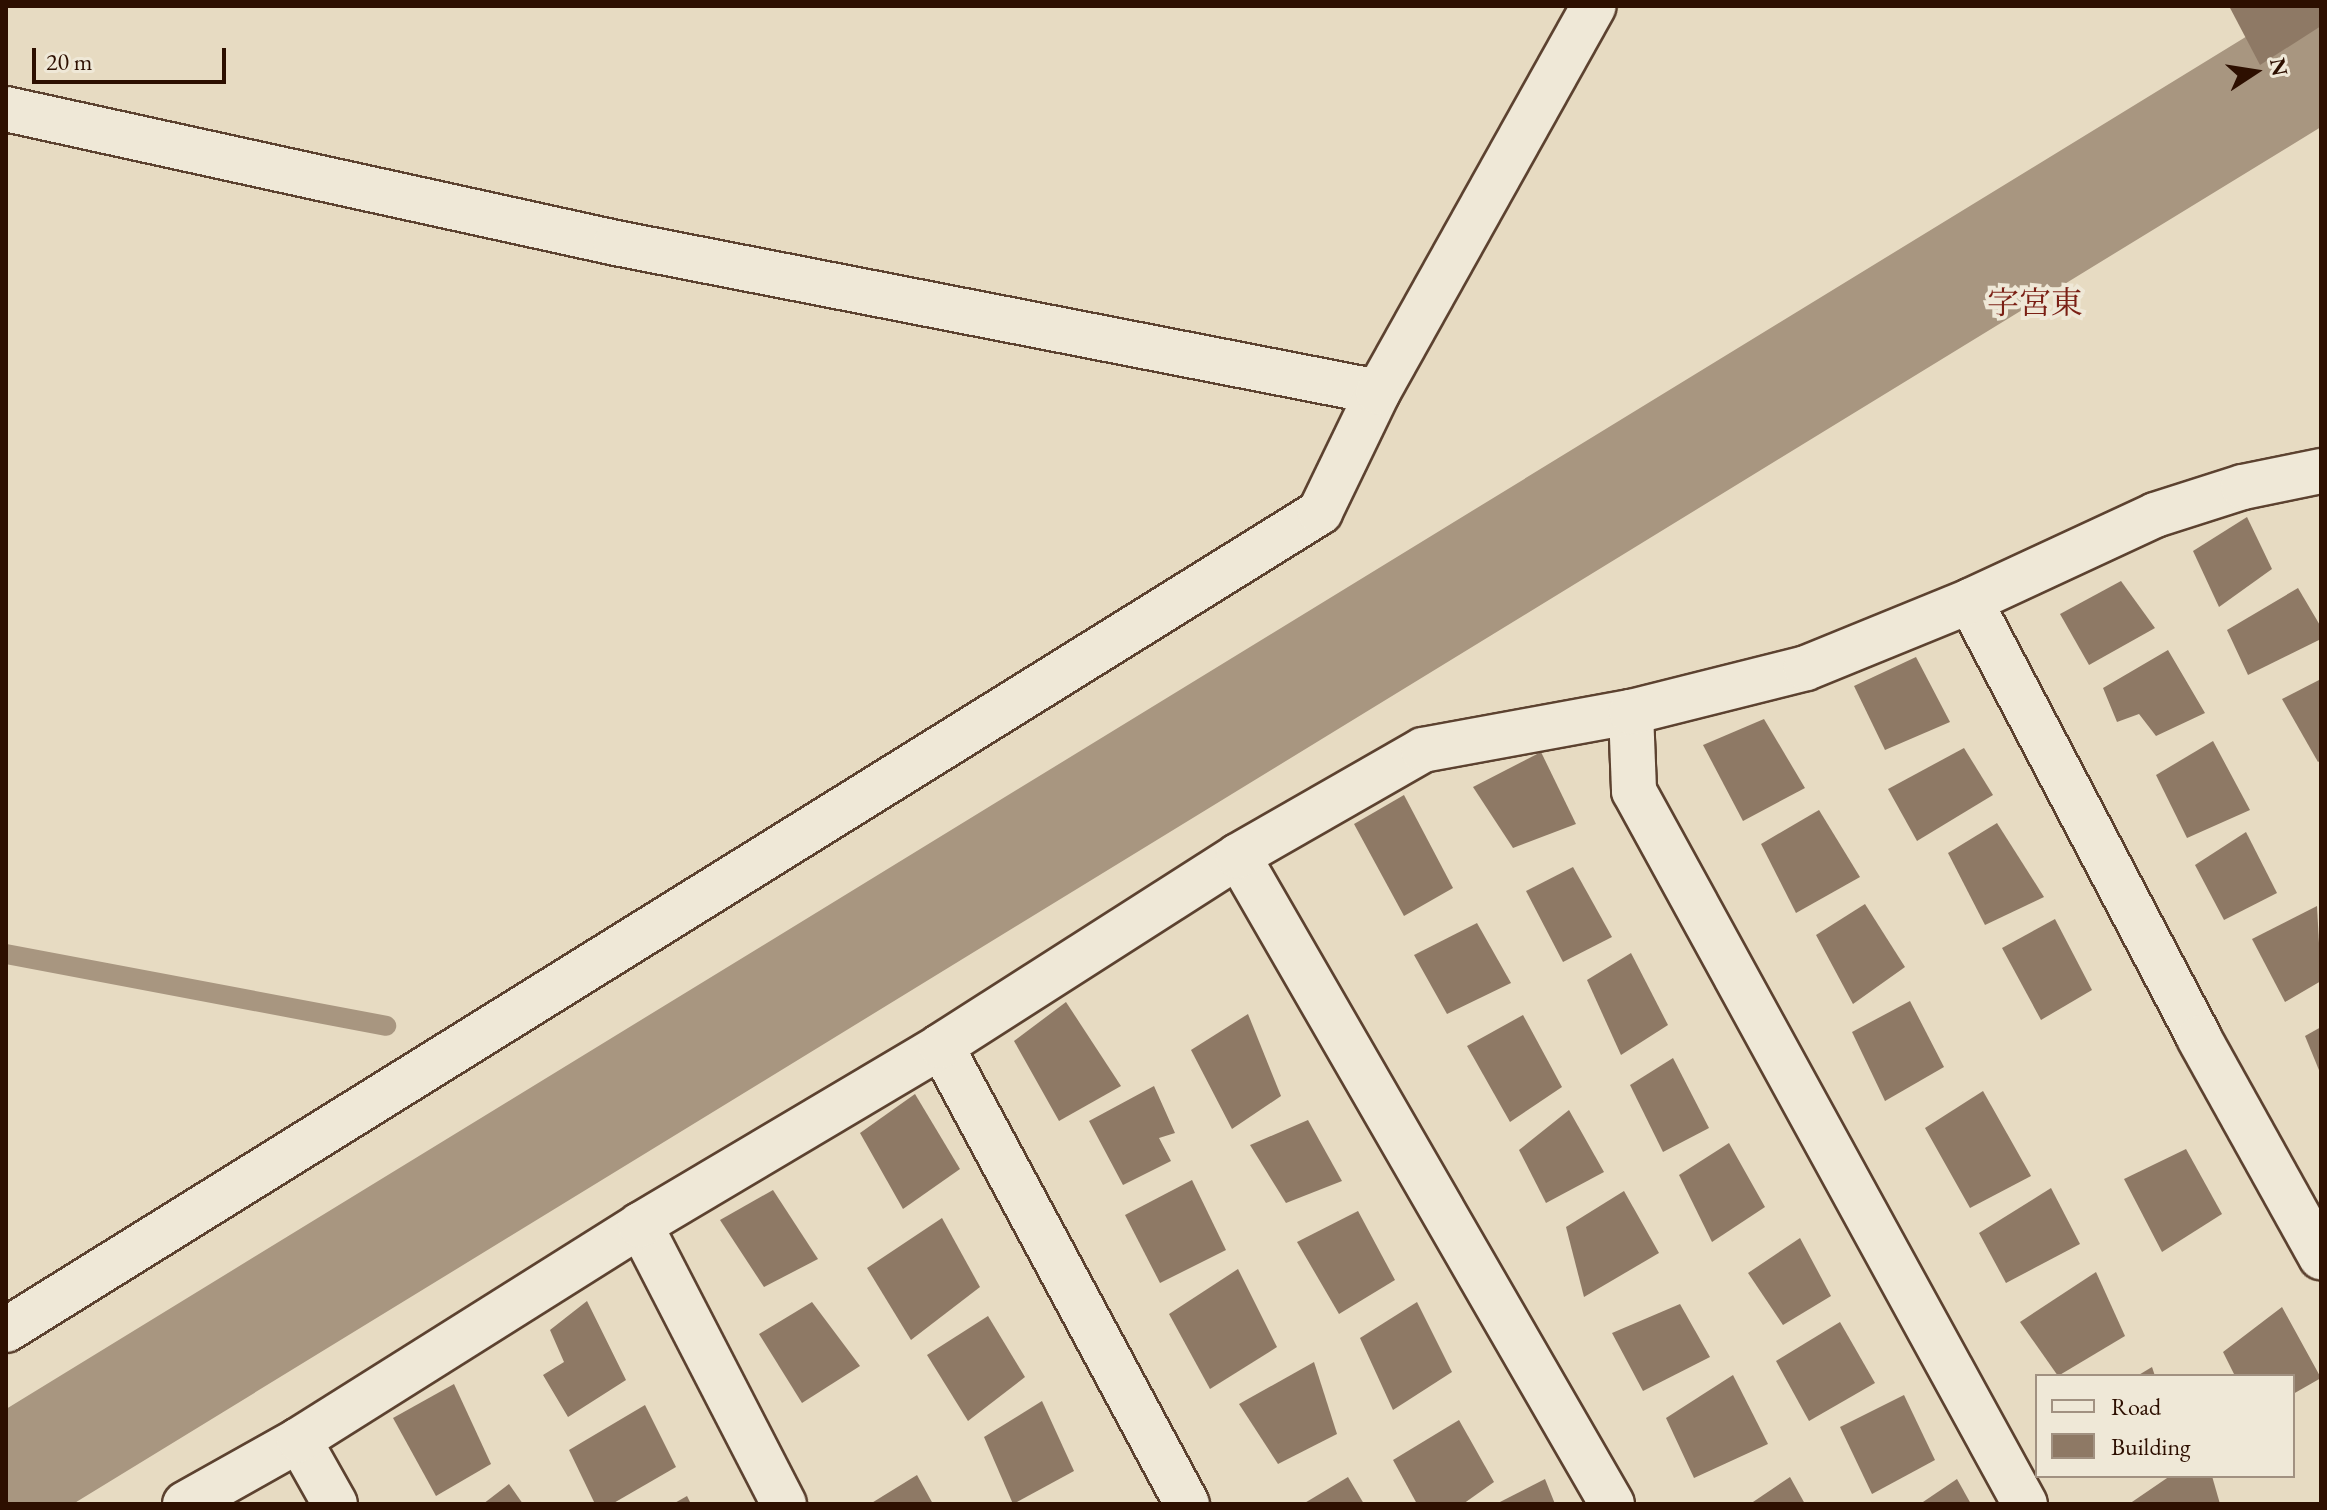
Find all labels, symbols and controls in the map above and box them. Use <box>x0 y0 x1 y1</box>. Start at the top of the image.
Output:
scale bar <box>36 32 230 82</box>
north arrow <box>2215 32 2295 112</box>
text: 20 m <box>46 46 93 77</box>
text: N <box>2263 55 2295 79</box>
district label: 字宮東 <box>1987 284 2083 322</box>
legend <box>2035 1374 2295 1478</box>
text: Road <box>2111 1391 2161 1422</box>
text: Building <box>2111 1431 2191 1462</box>

